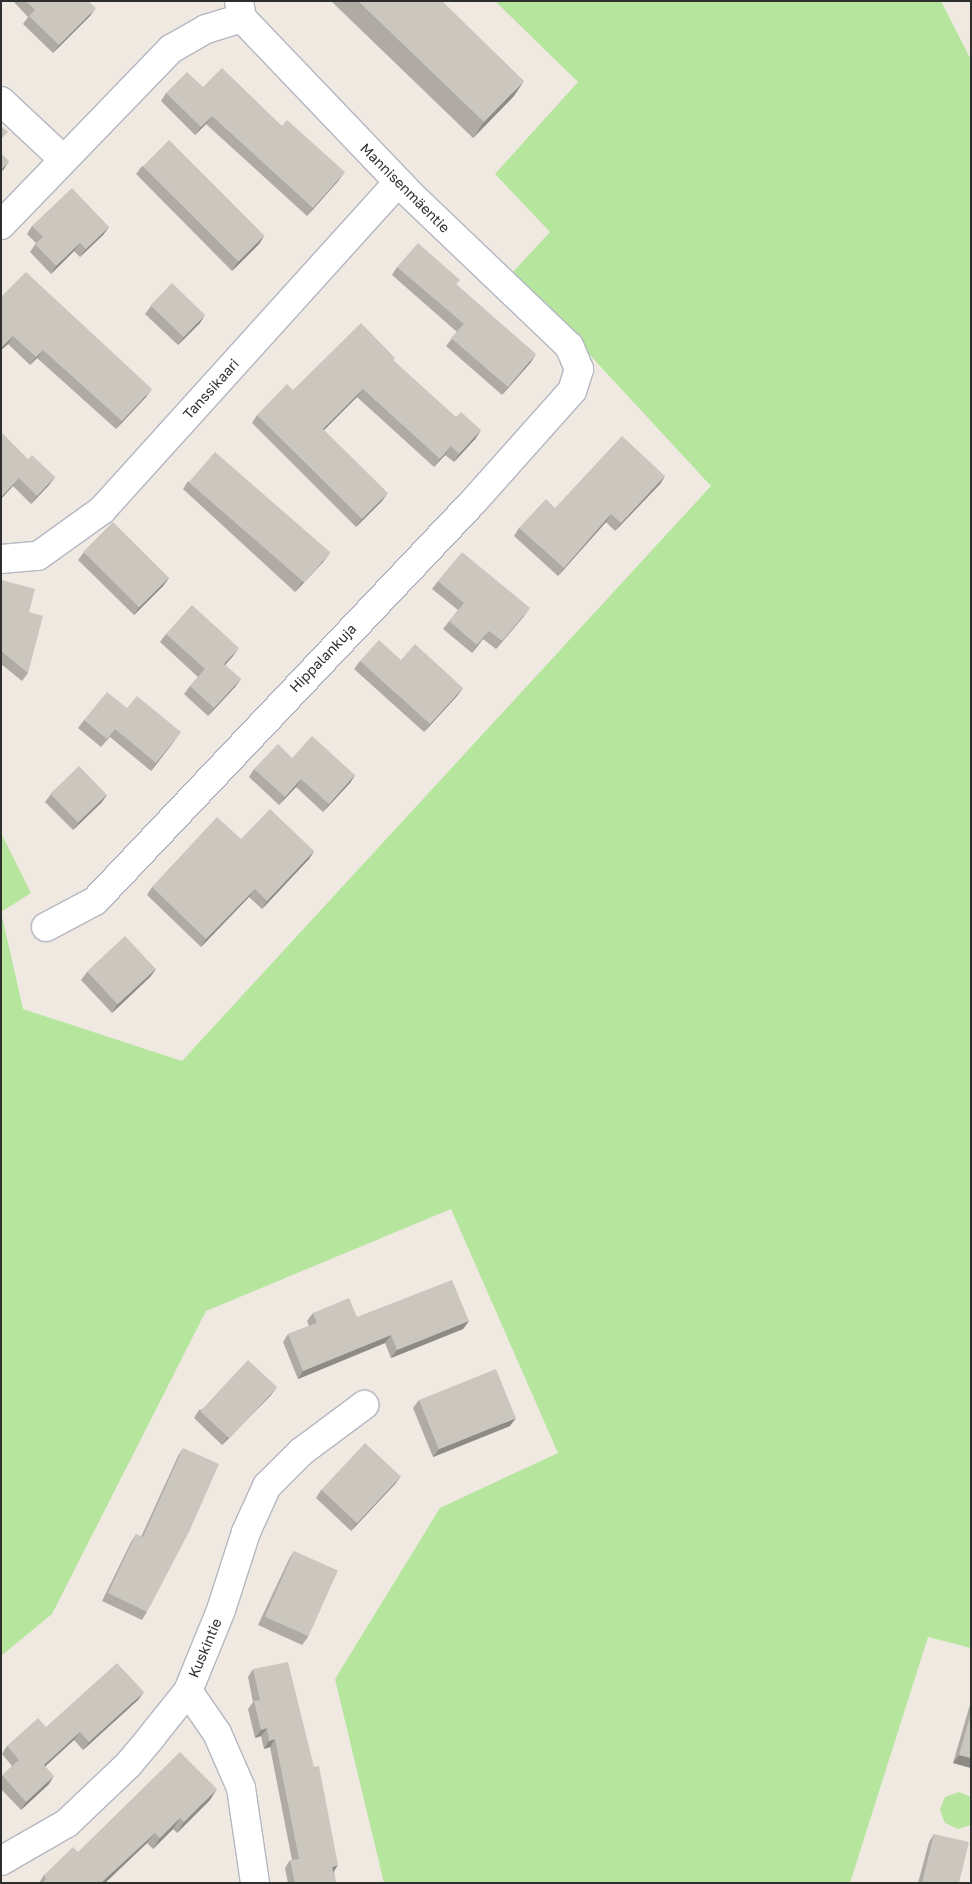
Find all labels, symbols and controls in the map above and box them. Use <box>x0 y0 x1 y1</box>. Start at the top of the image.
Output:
street label: Mannisenmäentie <box>357 140 453 236</box>
street label: Tanssikaari <box>180 355 242 423</box>
street label: Hippalankuja <box>286 620 360 696</box>
street label: Kuskintie <box>185 1616 225 1680</box>

